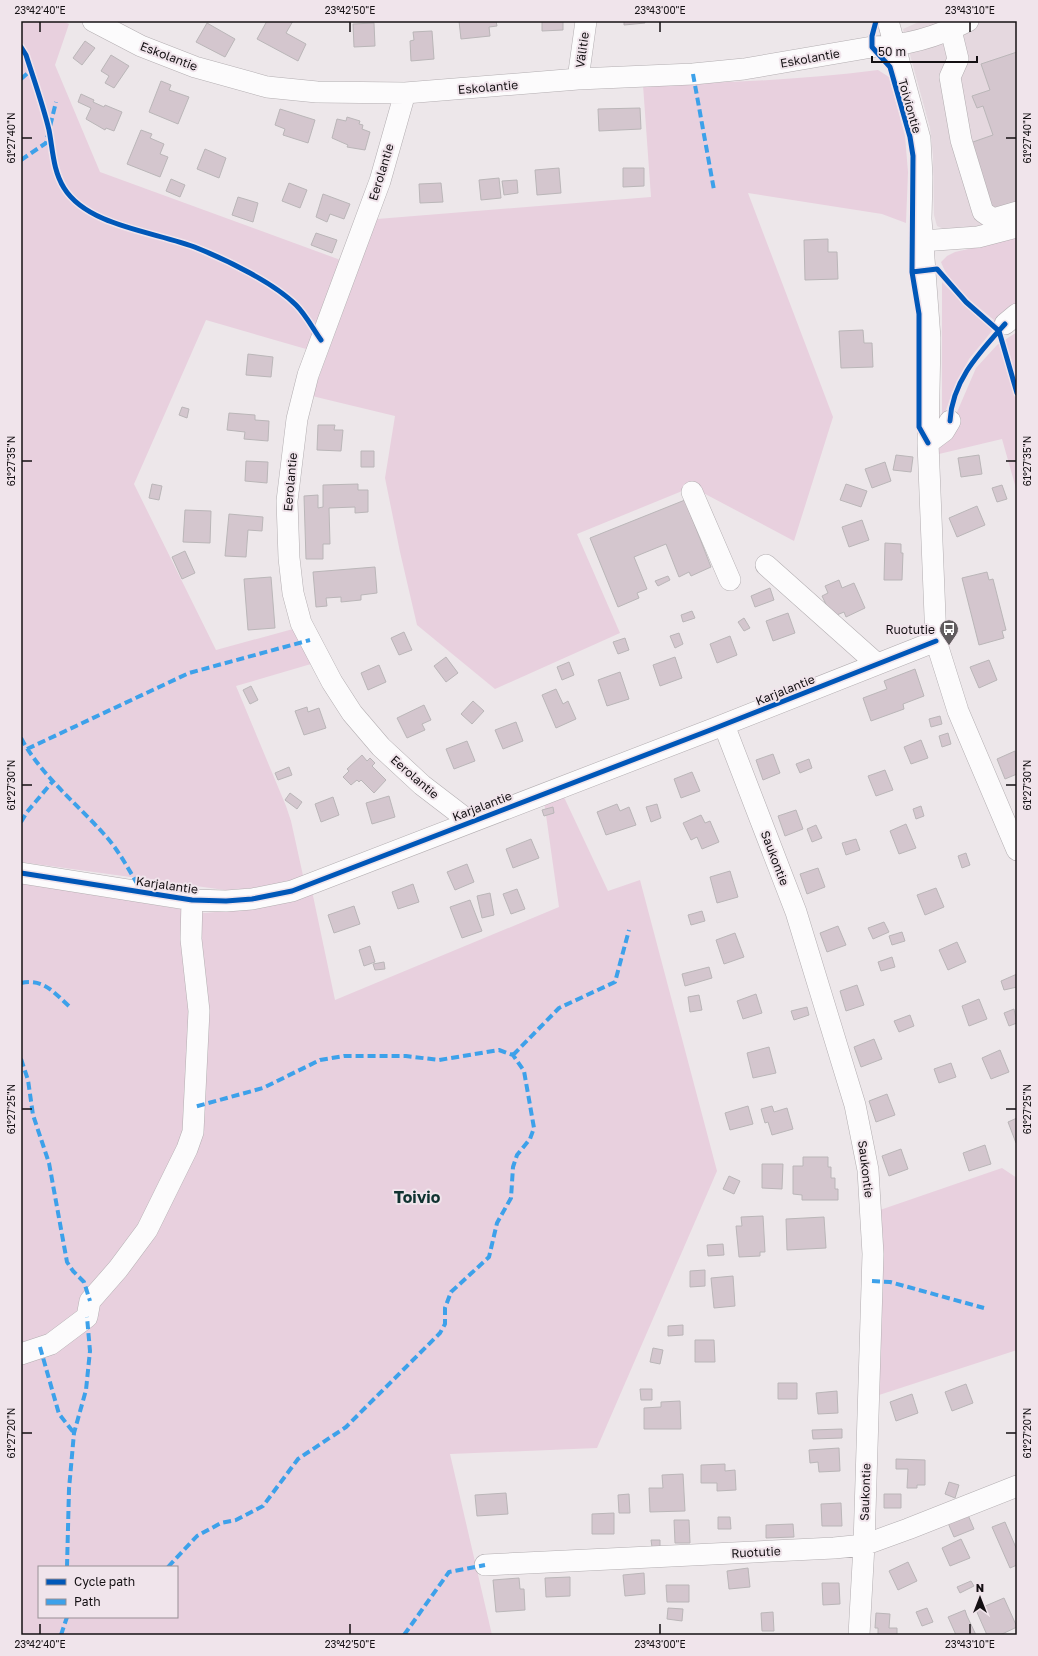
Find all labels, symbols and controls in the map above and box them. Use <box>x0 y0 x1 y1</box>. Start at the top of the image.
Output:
text: 23°42'40"E <box>14 4 66 16</box>
text: 23°42'50"E <box>325 4 375 16</box>
text: 23°43'00"E <box>634 4 686 16</box>
text: 23°43'10"E <box>945 4 995 16</box>
street label: Välitie <box>572 31 592 69</box>
street label: Eskolantie <box>138 38 200 74</box>
scale bar <box>872 38 977 64</box>
text: 50 m <box>878 44 906 59</box>
street label: Eskolantie <box>779 45 841 71</box>
street label: Eskolantie <box>457 77 519 97</box>
street label: Toiviontie <box>895 77 925 135</box>
text: 61°27'40"N <box>5 112 17 164</box>
text: 61°27'40"N <box>1021 112 1033 164</box>
street label: Eerolantie <box>365 142 397 202</box>
text: 61°27'35"N <box>5 436 17 486</box>
text: 61°27'35"N <box>1021 436 1033 486</box>
street label: Eerolantie <box>280 452 300 512</box>
bus stop icon: Ruotutie <box>938 618 960 646</box>
place label: Ruotutie <box>886 622 935 637</box>
street label: Karjalantie <box>753 671 817 709</box>
street label: Eerolantie <box>388 752 442 802</box>
text: 61°27'30"N <box>5 760 17 810</box>
text: 61°27'30"N <box>1021 760 1033 810</box>
street label: Karjalantie <box>450 788 514 824</box>
street label: Saukontie <box>758 828 792 888</box>
street label: Karjalantie <box>135 873 199 897</box>
text: 61°27'25"N <box>5 1084 17 1134</box>
text: 61°27'25"N <box>1021 1084 1033 1134</box>
street label: Saukontie <box>855 1139 877 1199</box>
district label: Toivio <box>394 1187 441 1207</box>
text: 61°27'20"N <box>5 1408 17 1458</box>
text: 61°27'20"N <box>1021 1408 1033 1458</box>
street label: Saukontie <box>856 1463 874 1521</box>
street label: Ruotutie <box>731 1543 781 1561</box>
legend <box>38 1566 178 1618</box>
text: Cycle path <box>74 1574 135 1589</box>
north arrow <box>960 1578 1000 1618</box>
text: N <box>976 1581 984 1594</box>
text: Path <box>74 1594 101 1609</box>
text: 23°42'40"E <box>14 1638 66 1650</box>
text: 23°42'50"E <box>325 1638 375 1650</box>
text: 23°43'00"E <box>634 1638 686 1650</box>
text: 23°43'10"E <box>945 1638 995 1650</box>

